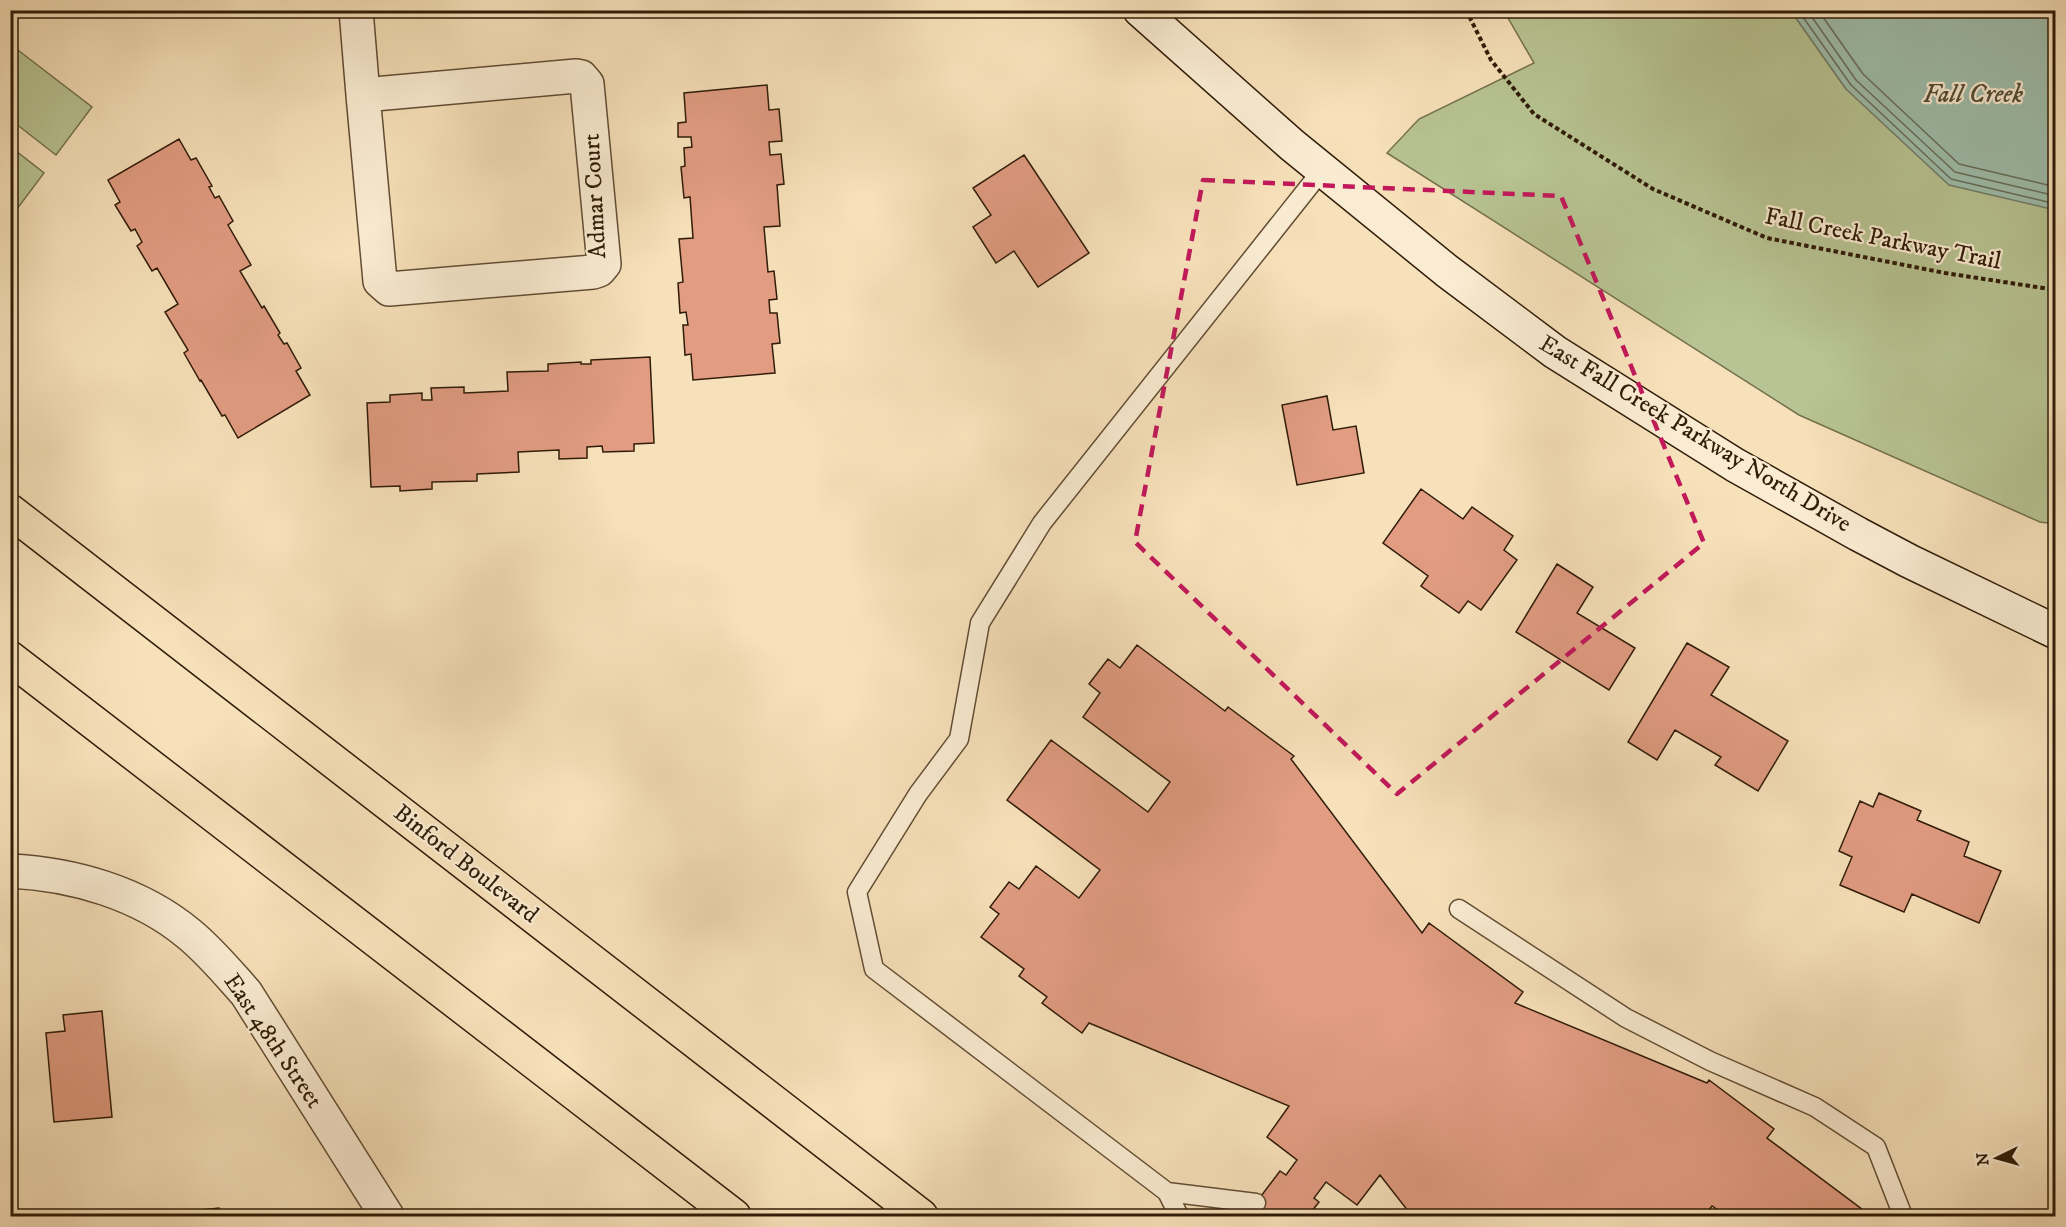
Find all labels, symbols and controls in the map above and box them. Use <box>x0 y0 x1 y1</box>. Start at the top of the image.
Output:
water label: Fall Creek <box>1923 78 2023 111</box>
street label: Admar Court <box>577 132 613 259</box>
street label: Fall Creek Parkway Trail <box>1762 201 2005 277</box>
street label: East Fall Creek Parkway North Drive <box>1534 329 1857 539</box>
street label: Binford Boulevard <box>387 798 545 930</box>
street label: East 48th Street <box>217 968 329 1114</box>
north arrow <box>1967 1128 2027 1188</box>
text: N <box>1973 1152 1994 1167</box>

